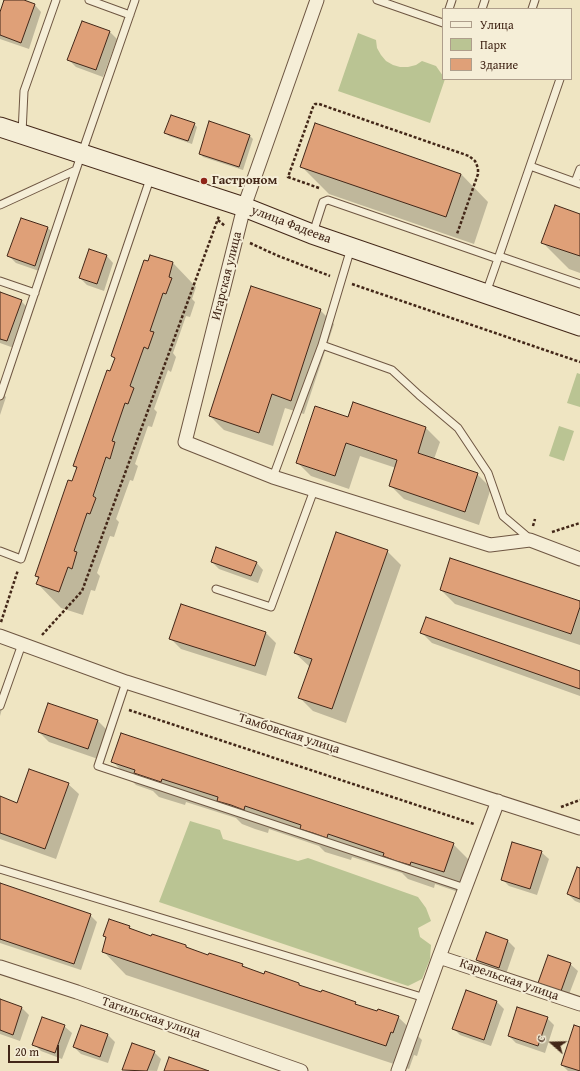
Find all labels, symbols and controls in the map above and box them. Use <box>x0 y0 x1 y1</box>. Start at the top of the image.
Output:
legend <box>442 8 572 80</box>
text: Улица <box>480 16 514 33</box>
text: Парк <box>480 36 506 53</box>
text: Здание <box>480 56 518 73</box>
place label: Гастроном <box>212 173 277 189</box>
marker: Гастроном <box>199 176 209 186</box>
street label: улица Фадеева <box>249 203 333 247</box>
street label: Игарская улица <box>208 230 246 322</box>
street label: Тамбовская улица <box>236 710 342 758</box>
street label: Карельская улица <box>457 956 561 1004</box>
street label: Тагильская улица <box>100 994 202 1042</box>
north arrow <box>532 1023 572 1063</box>
text: С <box>532 1033 549 1045</box>
scale bar <box>10 1037 61 1063</box>
text: 20 m <box>15 1043 39 1060</box>

